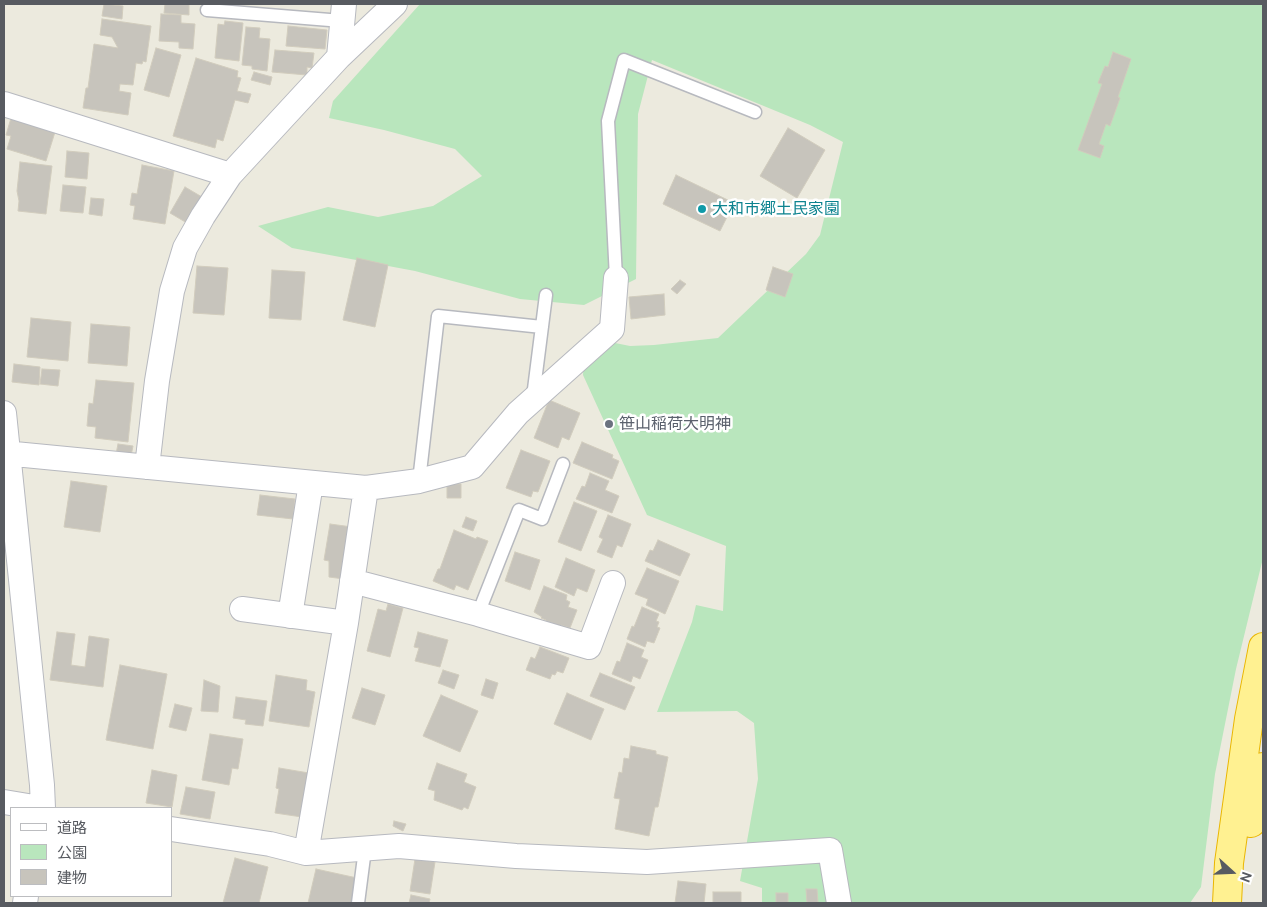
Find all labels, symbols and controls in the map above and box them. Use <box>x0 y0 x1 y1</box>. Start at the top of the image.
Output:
place label: 大和市郷土民家園 <box>712 199 840 219</box>
marker: 大和市郷土民家園 <box>696 203 708 215</box>
place label: 笹山稲荷大明神 <box>619 414 731 434</box>
marker: 笹山稲荷大明神 <box>603 418 615 430</box>
legend <box>10 807 172 897</box>
text: 道路 <box>57 819 87 837</box>
text: 公園 <box>57 844 87 862</box>
north arrow <box>1207 847 1257 897</box>
text: 建物 <box>57 869 87 887</box>
text: N <box>1236 869 1256 885</box>

